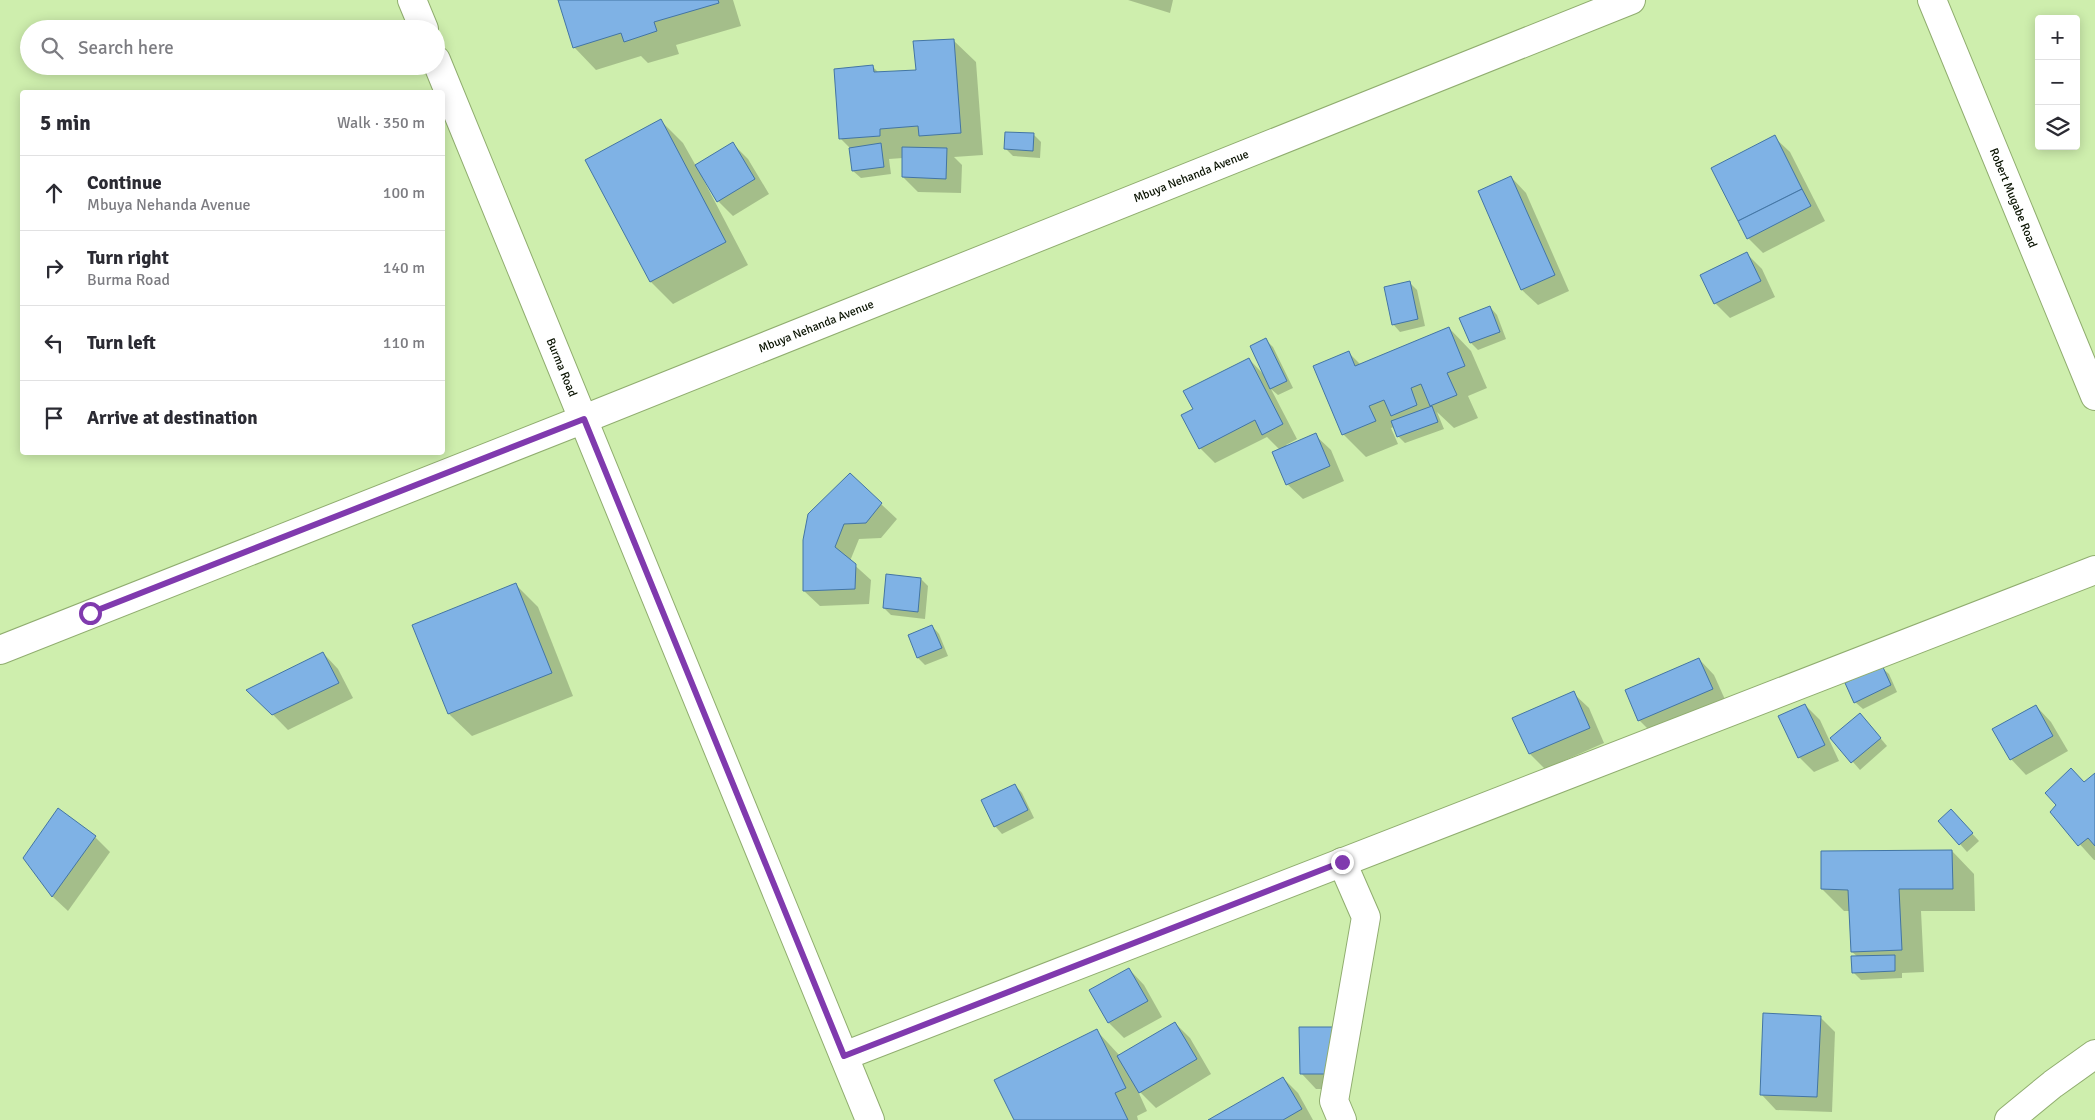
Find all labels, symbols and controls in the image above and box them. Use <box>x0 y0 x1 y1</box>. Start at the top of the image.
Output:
map controls <box>2035 15 2080 150</box>
button: + <box>2035 15 2080 60</box>
search box <box>20 20 445 75</box>
icon: search <box>38 34 66 62</box>
text: Search here <box>78 36 174 60</box>
button: − <box>2035 60 2080 105</box>
button: layers <box>2035 105 2080 150</box>
text: 5 min <box>40 110 91 136</box>
text: Walk · 350 m <box>337 113 425 133</box>
street label: Robert Mugabe Road <box>1986 146 2040 250</box>
street label: Mbuya Nehanda Avenue <box>1132 147 1251 206</box>
text: Continue <box>87 171 162 195</box>
icon: ahead <box>40 179 68 207</box>
text: 100 m <box>383 183 425 203</box>
text: Mbuya Nehanda Avenue <box>87 195 251 215</box>
text: Turn right <box>87 246 169 270</box>
icon: right <box>40 254 68 282</box>
text: 140 m <box>383 258 425 278</box>
text: Burma Road <box>87 270 170 290</box>
street label: Mbuya Nehanda Avenue <box>756 297 876 356</box>
icon: left <box>40 329 68 357</box>
text: Turn left <box>87 331 156 355</box>
text: 110 m <box>383 333 425 353</box>
street label: Burma Road <box>543 336 580 399</box>
icon: arrive <box>40 404 68 432</box>
text: Arrive at destination <box>87 406 258 430</box>
route start <box>79 602 102 625</box>
route end <box>1331 851 1354 874</box>

